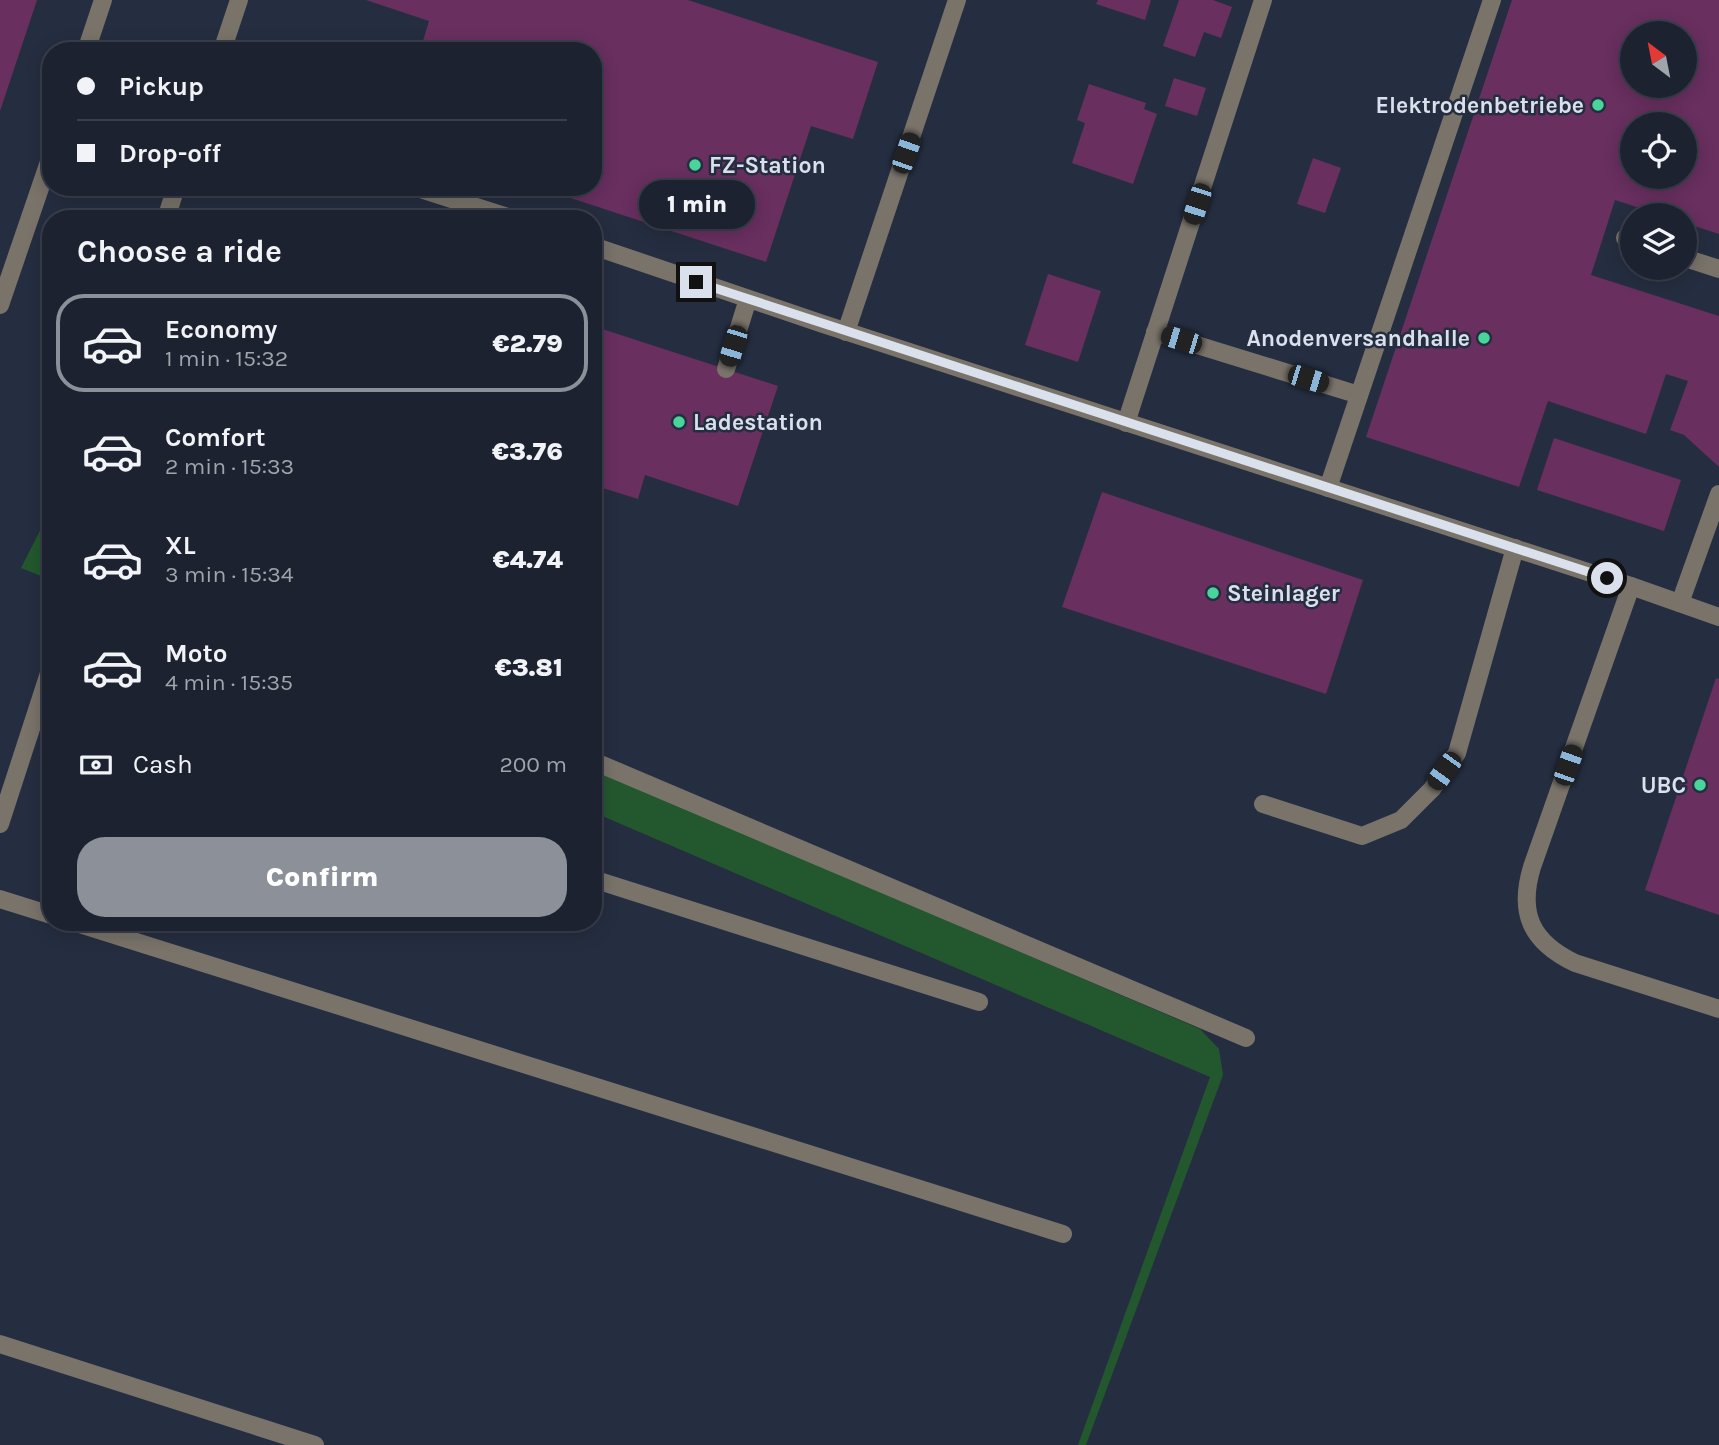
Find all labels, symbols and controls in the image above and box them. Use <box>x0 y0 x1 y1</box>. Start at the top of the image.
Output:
north arrow <box>1620 21 1698 98</box>
map controls <box>1620 21 1697 280</box>
text: Pickup <box>119 71 204 102</box>
place label: Elektrodenbetriebe <box>1375 92 1584 119</box>
marker: Elektrodenbetriebe <box>1590 97 1606 113</box>
button: locate <box>1620 112 1697 189</box>
car <box>890 130 923 176</box>
text: Drop-off <box>119 138 221 169</box>
place label: FZ-Station <box>709 152 826 179</box>
marker: FZ-Station <box>687 157 703 173</box>
callout: 1 min <box>638 180 754 230</box>
car <box>1181 181 1214 227</box>
text: 1 min <box>667 191 727 218</box>
button: layers <box>1620 203 1697 280</box>
text: Choose a ride <box>77 233 282 270</box>
route end <box>680 266 712 298</box>
icon: car <box>81 312 144 375</box>
text: Economy <box>165 314 277 345</box>
car <box>717 323 750 369</box>
car <box>1158 324 1205 356</box>
place label: Anodenversandhalle <box>1246 325 1470 352</box>
text: €2.79 <box>493 328 563 359</box>
marker: Anodenversandhalle <box>1476 330 1492 346</box>
text: 1 min · 15:32 <box>165 345 288 372</box>
car <box>1285 363 1332 395</box>
place label: Ladestation <box>693 409 823 436</box>
marker: Ladestation <box>671 414 687 430</box>
icon: car <box>81 420 144 483</box>
text: Comfort <box>165 422 266 453</box>
text: €3.76 <box>492 436 563 467</box>
text: 2 min · 15:33 <box>165 453 294 480</box>
icon: car <box>81 528 144 591</box>
text: XL <box>165 530 196 561</box>
text: €4.74 <box>493 544 563 575</box>
text: 3 min · 15:34 <box>165 561 294 588</box>
route start <box>1591 562 1623 594</box>
place label: Steinlager <box>1227 580 1340 607</box>
marker: Steinlager <box>1205 585 1221 601</box>
icon: car <box>81 636 144 699</box>
text: Moto <box>165 638 227 669</box>
text: €3.81 <box>495 652 563 683</box>
text: 4 min · 15:35 <box>165 669 293 696</box>
car <box>1552 742 1585 788</box>
icon: cash <box>77 746 115 784</box>
car <box>1424 748 1465 794</box>
text: Cash <box>133 749 193 780</box>
text: 200 m <box>499 751 567 778</box>
place label: UBC <box>1641 772 1686 799</box>
marker: UBC <box>1692 777 1708 793</box>
button: Confirm <box>77 837 567 917</box>

